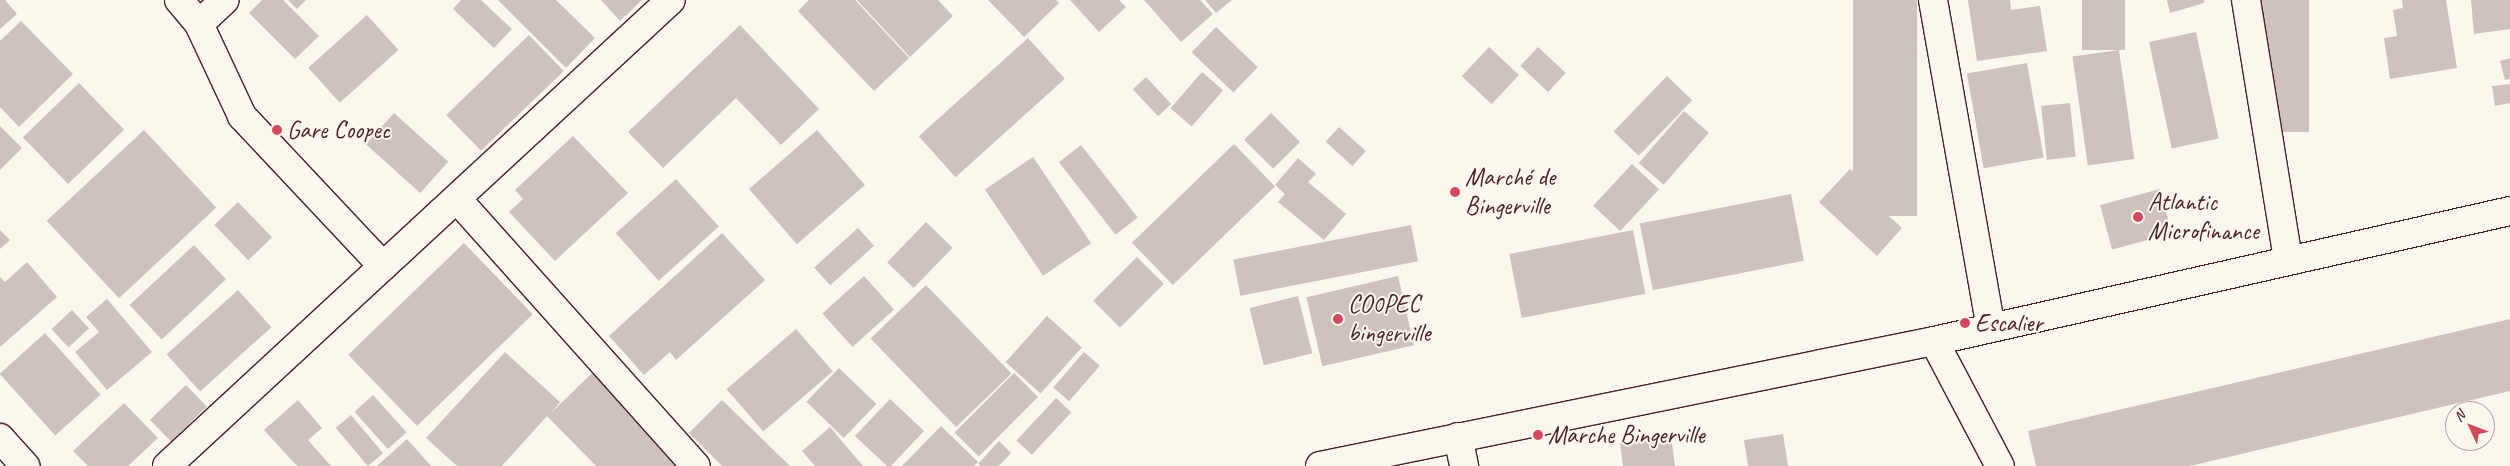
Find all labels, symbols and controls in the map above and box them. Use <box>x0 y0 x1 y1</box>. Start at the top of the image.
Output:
place label: Gare Coopec <box>287 115 389 145</box>
marker: Gare Coopec <box>271 124 283 136</box>
place label: Marché de Bingerville <box>1465 163 1555 222</box>
marker: Marché de Bingerville <box>1449 186 1461 198</box>
place label: Atlantic Microfinance <box>2148 188 2259 247</box>
marker: Atlantic Microfinance <box>2132 211 2144 223</box>
place label: CO0PEC bingerville <box>1348 290 1430 349</box>
place label: Escalier <box>1975 308 2042 338</box>
marker: CO0PEC bingerville <box>1332 313 1344 325</box>
marker: Escalier <box>1959 317 1971 329</box>
north arrow <box>2445 401 2495 451</box>
text: N <box>2450 407 2469 425</box>
place label: Marche Bingerville <box>1548 420 1705 450</box>
marker: Marche Bingerville <box>1532 429 1544 441</box>

